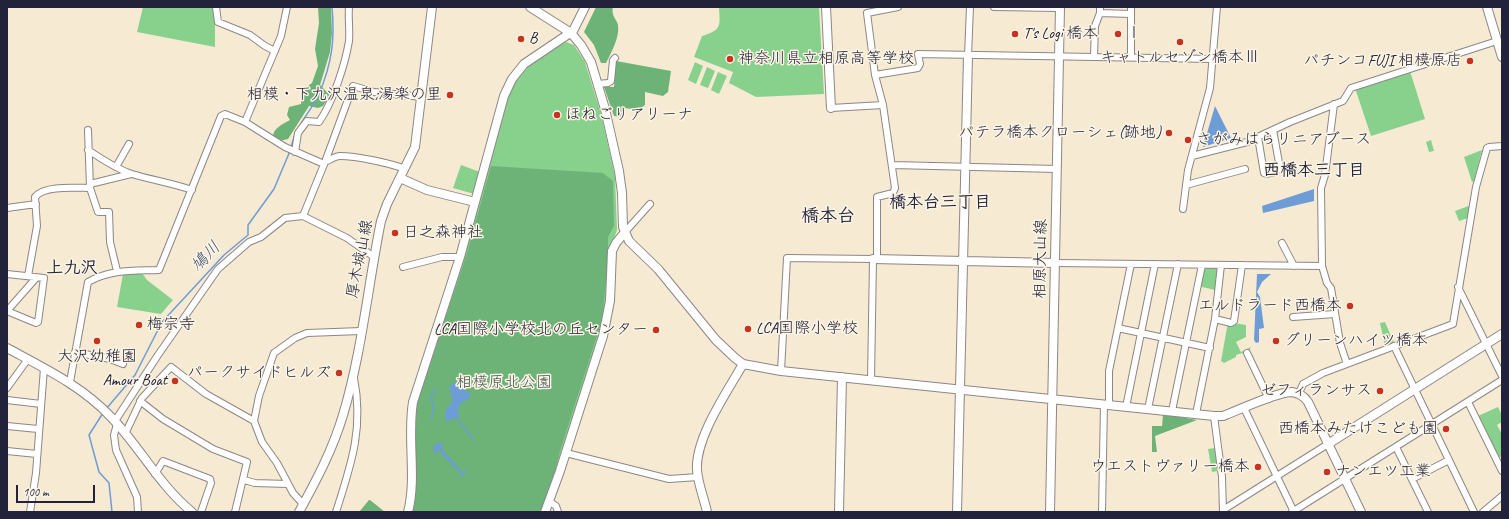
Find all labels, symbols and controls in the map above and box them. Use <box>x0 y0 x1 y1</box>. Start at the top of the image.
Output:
place label: T's Logi 橋本 <box>1023 24 1099 44</box>
place label: Ⅰ <box>1126 24 1142 44</box>
place label: B <box>529 29 537 49</box>
marker: T's Logi 橋本 <box>1010 29 1020 39</box>
marker: Ⅰ <box>1113 29 1123 39</box>
marker: B <box>516 34 526 44</box>
marker: キャトルセゾン橋本Ⅲ <box>1175 37 1185 47</box>
place label: キャトルセゾン橋本Ⅲ <box>1100 48 1260 68</box>
place label: 神奈川県立相原高等学校 <box>738 49 914 69</box>
place label: パチンコFUJI 相模原店 <box>1304 51 1462 71</box>
marker: 神奈川県立相原高等学校 <box>725 54 735 64</box>
marker: パチンコFUJI 相模原店 <box>1465 56 1475 66</box>
place label: 相模・下九沢温泉;湯楽の里 <box>247 85 442 105</box>
marker: 相模・下九沢温泉;湯楽の里 <box>445 90 455 100</box>
place label: ほねごりアリーナ <box>565 105 693 125</box>
marker: ほねごりアリーナ <box>552 110 562 120</box>
place label: パテラ橋本クローシェ(跡地) <box>958 123 1161 143</box>
marker: パテラ橋本クローシェ(跡地) <box>1164 128 1174 138</box>
place label: さがみはらリニアブース <box>1196 130 1371 150</box>
marker: さがみはらリニアブース <box>1183 135 1193 145</box>
district label: 西橋本三丁目 <box>1263 161 1365 181</box>
district label: 橋本台三丁目 <box>889 193 991 213</box>
district label: 橋本台 <box>801 205 855 227</box>
street label: 厚木城山線 <box>343 218 377 300</box>
street label: 相原大山線 <box>1031 219 1051 299</box>
place label: 日之森神社 <box>403 223 483 243</box>
marker: 日之森神社 <box>390 228 400 238</box>
water label: 鳩川 <box>187 238 225 276</box>
district label: 上九沢 <box>47 259 97 279</box>
place label: エルドラード西橋本 <box>1198 296 1342 316</box>
marker: エルドラード西橋本 <box>1345 301 1355 311</box>
place label: 梅宗寺 <box>147 315 195 335</box>
place label: LCA国際小学校 <box>756 319 858 339</box>
marker: 梅宗寺 <box>134 320 144 330</box>
place label: LCA国際小学校北の丘センター <box>434 320 648 340</box>
marker: LCA国際小学校 <box>743 324 753 334</box>
marker: LCA国際小学校北の丘センター <box>651 325 661 335</box>
place label: グリーンハイツ橋本 <box>1284 331 1428 351</box>
marker: 大沢幼稚園 <box>92 336 102 346</box>
marker: グリーンハイツ橋本 <box>1271 336 1281 346</box>
place label: 大沢幼稚園 <box>57 347 137 367</box>
place label: パークサイドヒルズ <box>187 363 331 383</box>
marker: パークサイドヒルズ <box>334 368 344 378</box>
place label: Amour Boat <box>103 371 167 391</box>
park label: 相模原北公園 <box>456 373 552 393</box>
marker: Amour Boat <box>170 376 180 386</box>
place label: ゼフィランサス <box>1260 381 1372 401</box>
marker: ゼフィランサス <box>1375 386 1385 396</box>
place label: 西橋本みたけこども園 <box>1278 419 1438 439</box>
marker: 西橋本みたけこども園 <box>1441 424 1451 434</box>
place label: ウエストヴァリー橋本 <box>1090 457 1250 477</box>
marker: ウエストヴァリー橋本 <box>1253 462 1263 472</box>
place label: ナンエツ工業 <box>1335 462 1431 482</box>
marker: ナンエツ工業 <box>1322 467 1332 477</box>
scale bar <box>18 477 97 503</box>
text: 100 m <box>23 484 49 500</box>

